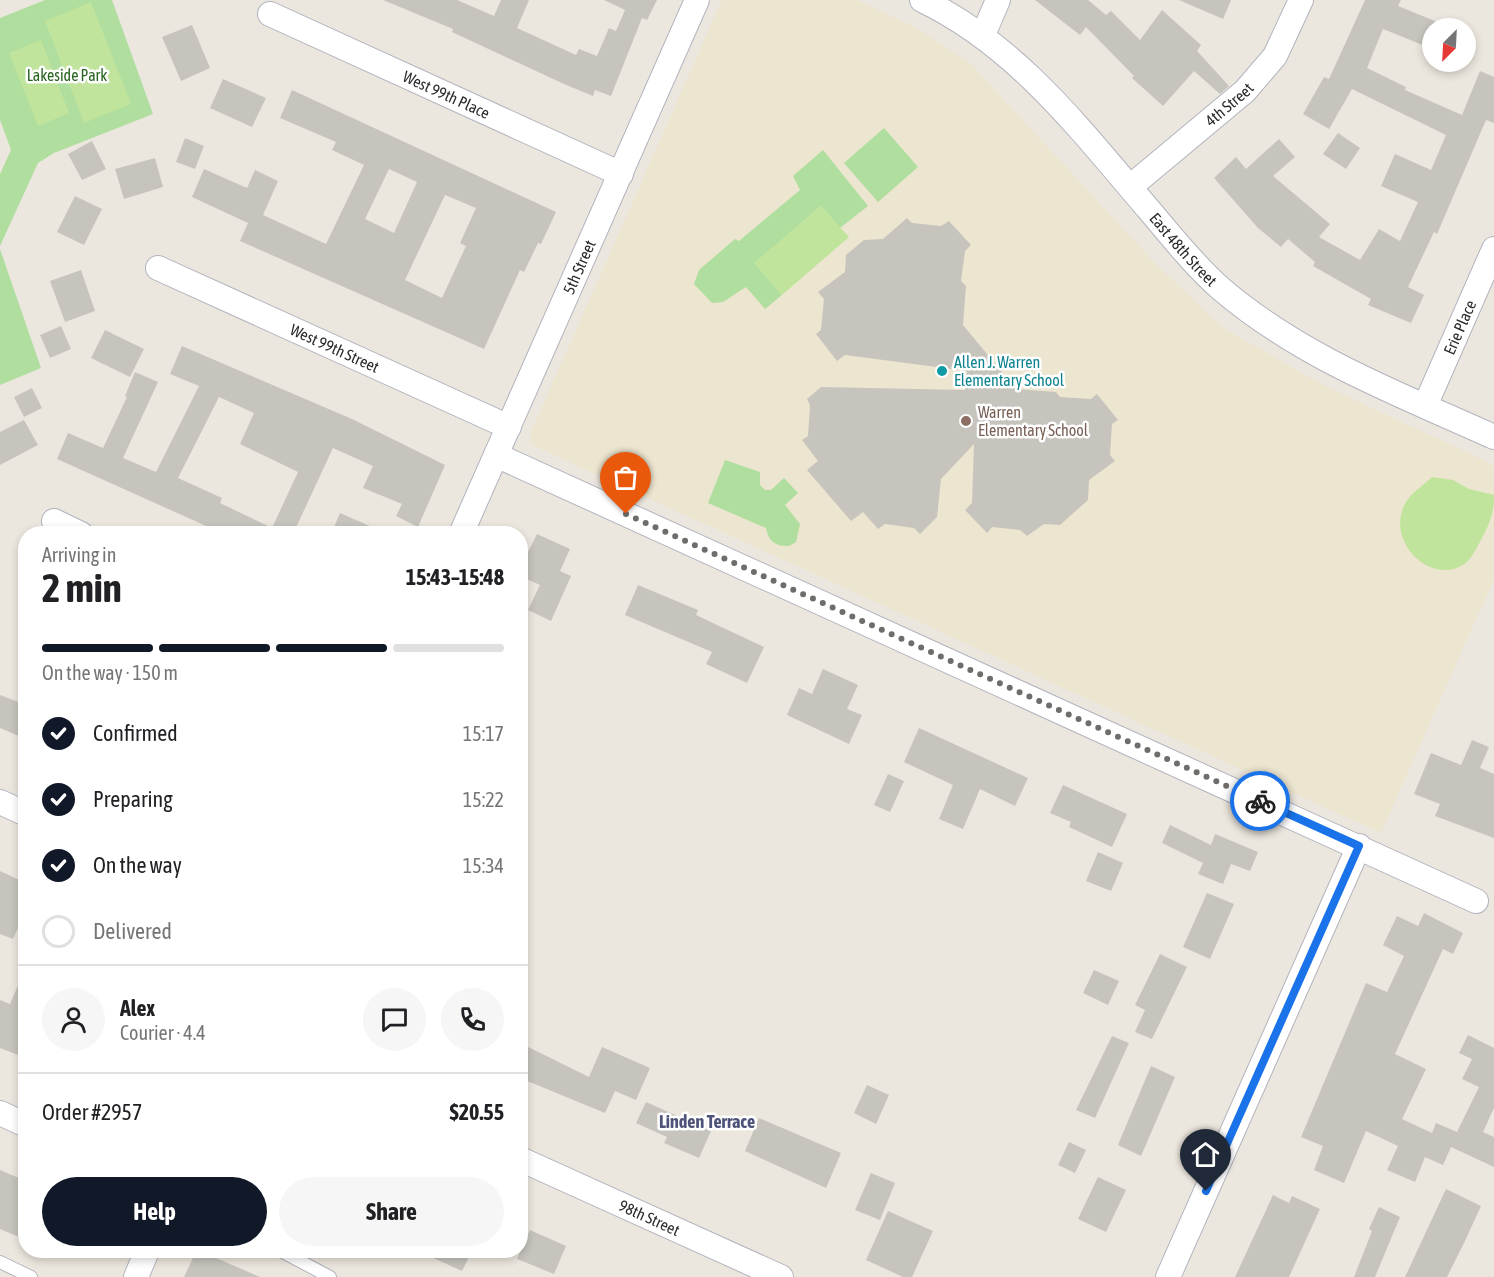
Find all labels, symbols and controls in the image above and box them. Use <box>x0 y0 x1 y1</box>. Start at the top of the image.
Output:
north arrow <box>1422 18 1476 72</box>
map controls <box>1422 18 1476 72</box>
park label: Lakeside Park <box>27 66 107 84</box>
street label: West 99th Place <box>400 67 493 122</box>
street label: 4th Street <box>1201 79 1257 130</box>
street label: East 48th Street <box>1146 209 1221 290</box>
street label: 5th Street <box>559 237 599 297</box>
street label: Erie Place <box>1440 297 1479 357</box>
street label: West 99th Street <box>287 320 382 376</box>
place label: Allen J. Warren Elementary School <box>954 353 1065 390</box>
marker: Allen J. Warren Elementary School <box>935 364 949 378</box>
place label: Warren Elementary School <box>978 403 1089 440</box>
marker: Warren Elementary School <box>959 414 973 428</box>
pin <box>600 452 651 514</box>
icon: bag <box>609 461 642 494</box>
text: Arriving in <box>42 543 116 566</box>
text: 15:43–15:48 <box>406 564 504 590</box>
text: 2 min <box>42 566 122 610</box>
text: On the way · 150 m <box>42 661 178 684</box>
icon: check <box>42 717 75 750</box>
text: Confirmed <box>93 720 178 746</box>
text: 15:17 <box>463 722 504 745</box>
courier <box>1230 771 1290 831</box>
icon: check <box>42 783 75 816</box>
icon: bike <box>1244 785 1277 818</box>
text: Preparing <box>93 786 173 812</box>
text: 15:22 <box>463 788 504 811</box>
icon: check <box>42 849 75 882</box>
text: On the way <box>93 852 182 878</box>
text: 15:34 <box>463 854 504 877</box>
text: Delivered <box>93 918 172 944</box>
button: person <box>42 988 105 1051</box>
button: chat <box>363 988 426 1051</box>
button: phone <box>441 988 504 1051</box>
text: Alex <box>120 995 155 1021</box>
text: Courier · 4.4 <box>120 1021 206 1044</box>
text: Order #2957 <box>42 1099 142 1125</box>
text: $20.55 <box>449 1099 504 1125</box>
district label: Linden Terrace <box>659 1111 755 1132</box>
pin <box>1180 1129 1231 1191</box>
icon: home <box>1189 1138 1222 1171</box>
button: Help <box>42 1177 267 1246</box>
button: Share <box>279 1177 504 1246</box>
street label: 98th Street <box>616 1196 683 1239</box>

